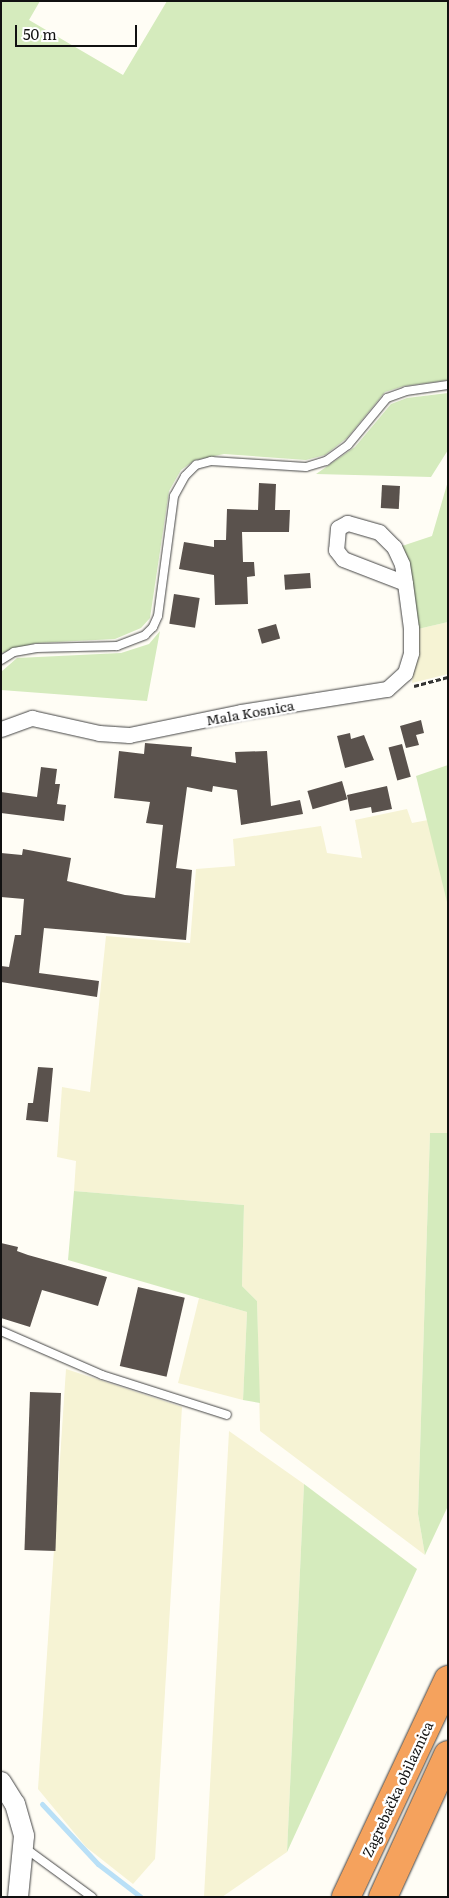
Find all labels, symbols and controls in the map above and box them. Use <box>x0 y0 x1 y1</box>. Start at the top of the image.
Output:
scale bar <box>18 15 140 47</box>
text: 50 m <box>23 22 57 45</box>
street label: Mala Kosnica <box>205 696 295 728</box>
street label: Zagrebačka obilaznica <box>358 1718 436 1860</box>

